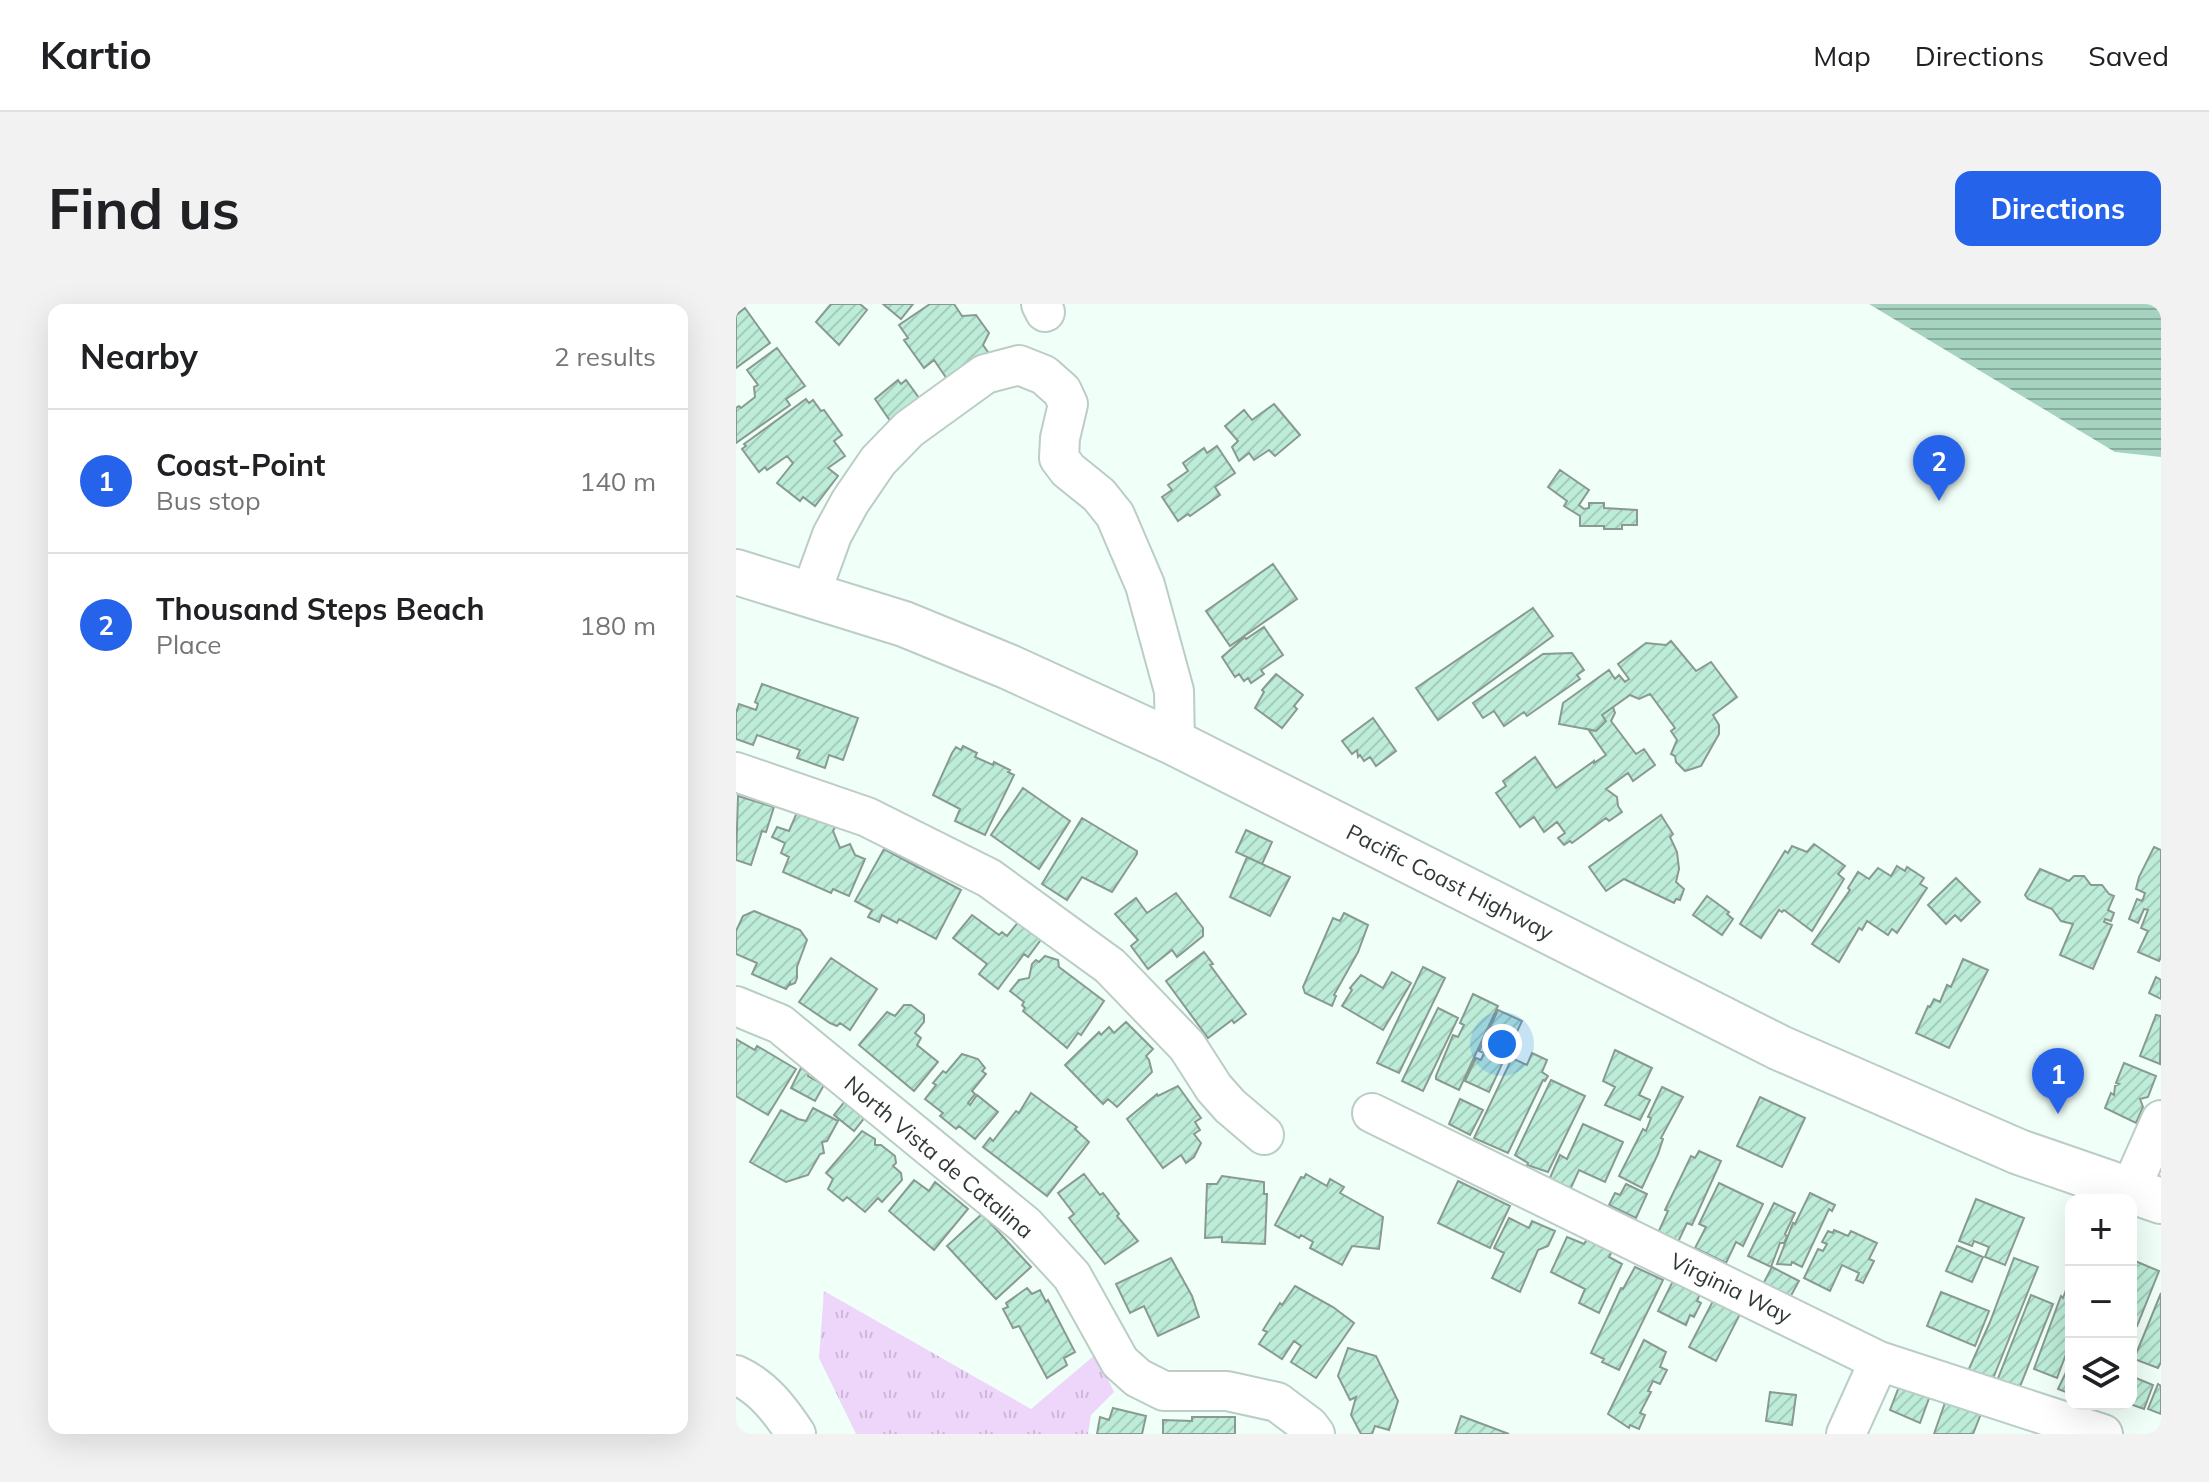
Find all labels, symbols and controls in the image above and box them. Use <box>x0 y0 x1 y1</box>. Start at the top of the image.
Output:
text: Kartio <box>40 31 152 79</box>
text: Map <box>1813 38 1871 73</box>
text: Directions <box>1915 38 2044 73</box>
text: Saved <box>2088 38 2169 73</box>
button: Directions <box>1955 171 2161 246</box>
text: Find us <box>48 173 240 243</box>
text: Nearby <box>80 335 198 378</box>
text: 2 results <box>554 340 656 373</box>
pin: 2 <box>1913 435 1965 501</box>
text: Coast-Point <box>156 446 325 484</box>
text: 1 <box>98 465 114 498</box>
text: 140 m <box>580 465 656 498</box>
text: Bus stop <box>156 484 261 517</box>
text: Thousand Steps Beach <box>156 590 485 628</box>
text: 2 <box>98 609 114 642</box>
text: 180 m <box>580 609 656 642</box>
text: Place <box>156 628 221 661</box>
street label: Pacific Coast Highway <box>1342 818 1558 946</box>
your location <box>1482 1024 1522 1064</box>
pin: 1 <box>2032 1048 2084 1114</box>
street label: North Vista de Catalina <box>839 1070 1039 1244</box>
map controls <box>2065 1194 2137 1410</box>
button: + <box>2065 1194 2137 1266</box>
street label: Virginia Way <box>1666 1246 1797 1330</box>
button: − <box>2065 1266 2137 1338</box>
button: layers <box>2065 1338 2137 1410</box>

